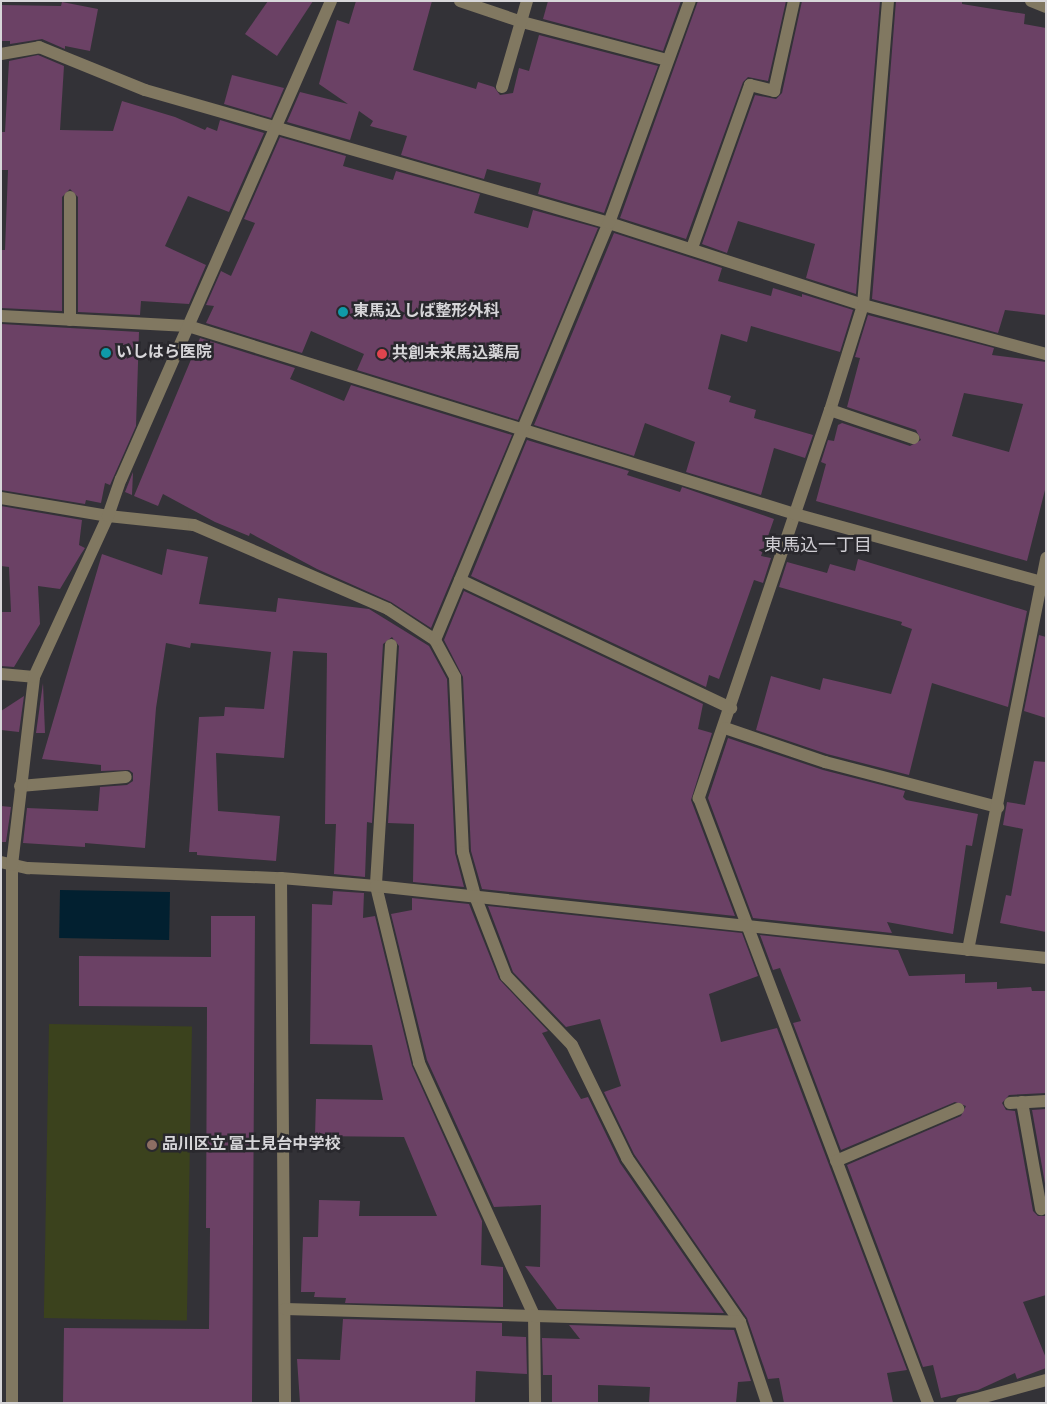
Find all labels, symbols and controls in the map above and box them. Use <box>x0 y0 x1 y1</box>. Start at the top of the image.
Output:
place label: 東馬込 しば整形外科 <box>353 302 499 322</box>
marker: 東馬込 しば整形外科 <box>337 306 349 318</box>
place label: いしはら医院 <box>116 343 212 363</box>
place label: 共創未来馬込薬局 <box>392 344 520 364</box>
marker: いしはら医院 <box>100 347 112 359</box>
marker: 共創未来馬込薬局 <box>376 348 388 360</box>
district label: 東馬込一丁目 <box>764 535 872 557</box>
place label: 品川区立 冨士見台中学校 <box>162 1135 340 1155</box>
marker: 品川区立 冨士見台中学校 <box>146 1139 158 1151</box>

